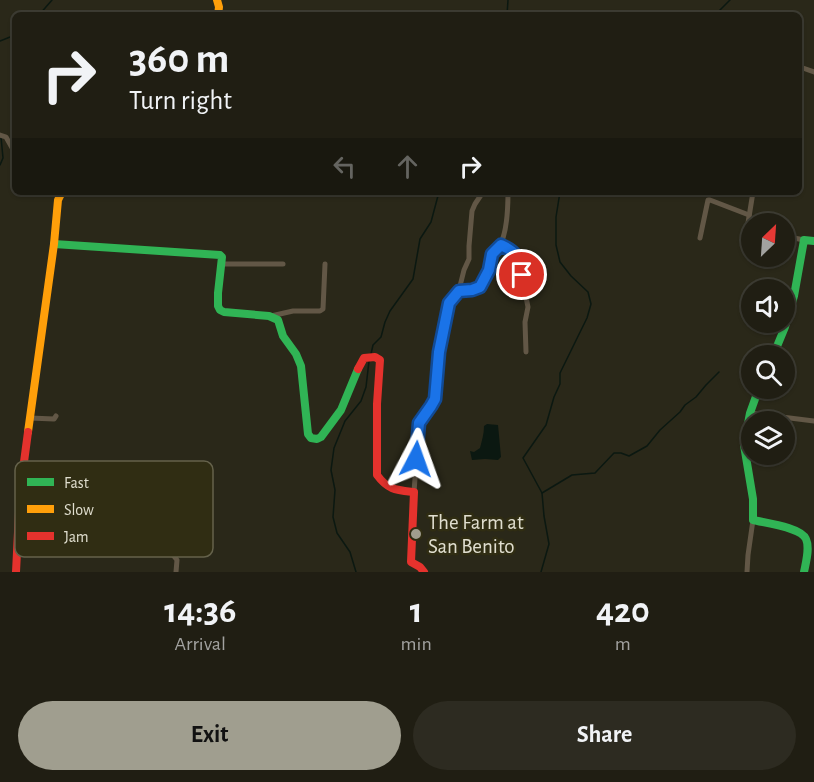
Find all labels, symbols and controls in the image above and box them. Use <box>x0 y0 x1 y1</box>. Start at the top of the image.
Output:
icon: right <box>30 36 108 114</box>
text: 360 m <box>129 38 230 80</box>
text: Turn right <box>129 87 232 114</box>
icon: left <box>328 150 361 183</box>
icon: ahead <box>391 150 424 183</box>
icon: right <box>454 150 487 183</box>
north arrow <box>741 213 795 267</box>
map controls <box>741 213 795 465</box>
pin <box>496 249 547 300</box>
icon: arrive <box>505 258 538 291</box>
button: sound <box>741 279 795 333</box>
button: search <box>741 345 795 399</box>
button: layers <box>741 411 795 465</box>
position arrow <box>384 427 448 491</box>
legend <box>15 461 213 557</box>
text: Fast <box>64 475 89 491</box>
text: Slow <box>64 502 94 518</box>
place label: The Farm at San Benito <box>428 512 524 557</box>
marker: The Farm at San Benito <box>409 527 423 541</box>
text: Jam <box>64 529 89 545</box>
text: 14:36 <box>164 593 236 629</box>
text: 1 <box>410 593 423 629</box>
text: 420 <box>596 593 650 629</box>
text: Arrival <box>175 634 226 654</box>
text: min <box>401 634 432 654</box>
text: m <box>615 634 631 654</box>
button: Exit <box>18 701 401 770</box>
button: Share <box>413 701 796 770</box>

